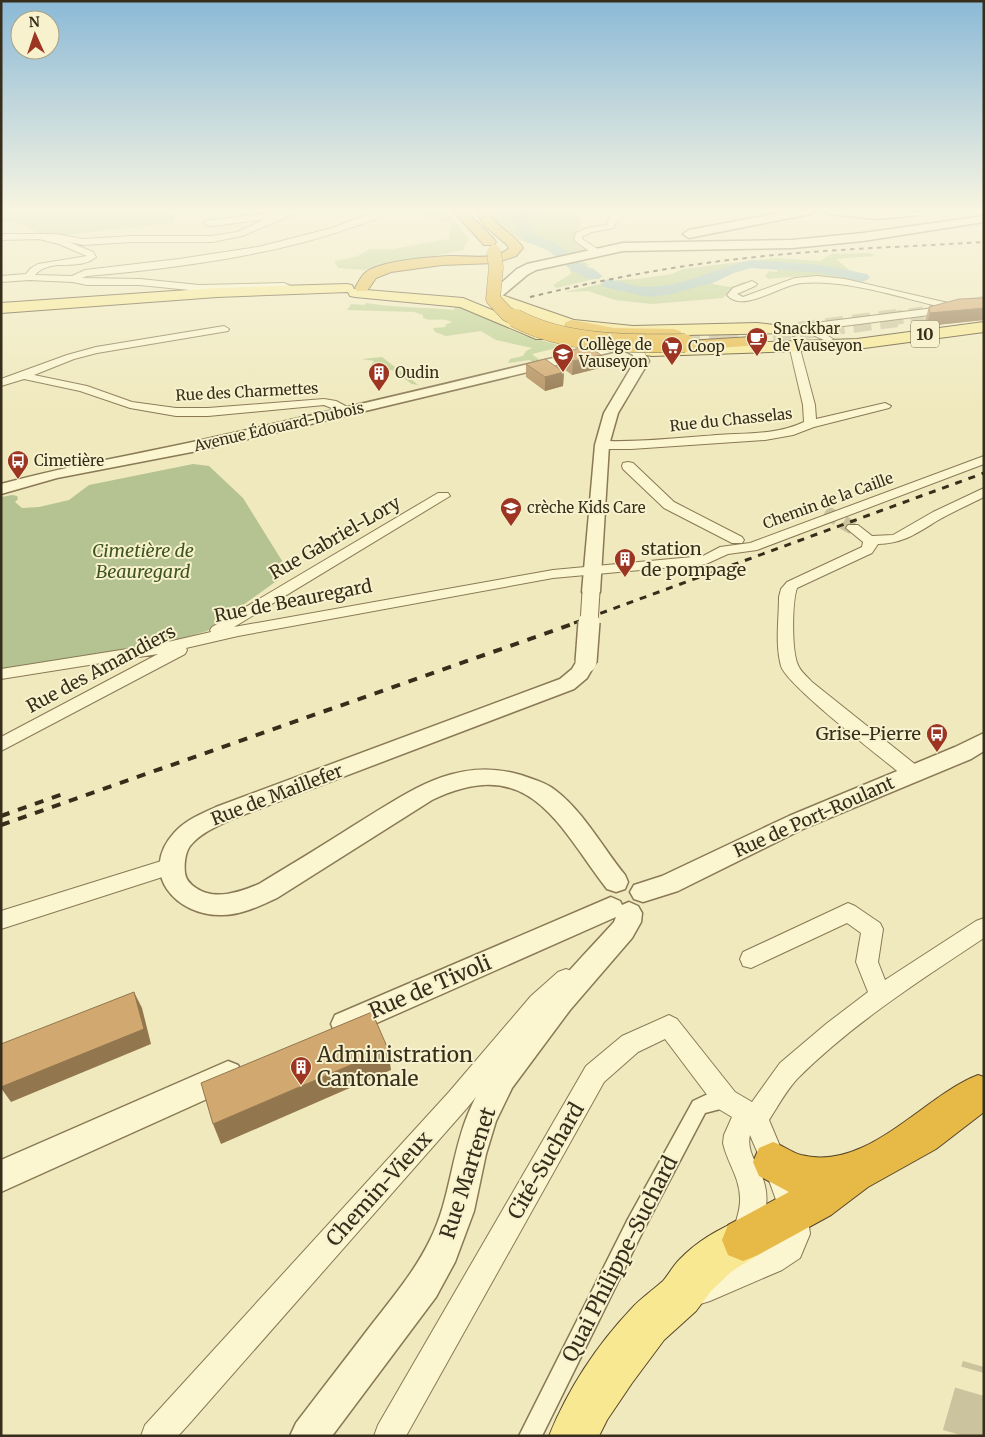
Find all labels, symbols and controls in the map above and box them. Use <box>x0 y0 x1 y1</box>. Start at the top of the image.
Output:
north arrow <box>10 10 60 60</box>
text: N <box>28 13 40 31</box>
place label: Snackbar de Vauseyon <box>773 319 863 355</box>
road number: 10 <box>911 320 939 348</box>
cafe icon: Snackbar de Vauseyon <box>745 326 769 357</box>
place label: Collège de Vauseyon <box>578 335 652 371</box>
supermarket icon: Coop <box>660 335 684 366</box>
place label: Coop <box>688 337 725 356</box>
school or university icon: Collège de Vauseyon <box>551 342 575 373</box>
building icon: Oudin <box>367 361 391 392</box>
place label: Oudin <box>395 363 439 382</box>
street label: Rue des Charmettes <box>175 378 319 405</box>
street label: Avenue Édouard-Dubois <box>191 397 366 456</box>
street label: Rue du Chasselas <box>669 404 793 435</box>
bus stop icon: Cimetière <box>6 449 30 480</box>
place label: Cimetière <box>34 451 104 470</box>
street label: Chemin de la Caille <box>760 468 896 533</box>
street label: Rue Gabriel-Lory <box>265 490 405 584</box>
school or university icon: crèche Kids Care <box>499 496 523 527</box>
place label: crèche Kids Care <box>527 498 646 517</box>
place label: station de pompage <box>641 537 746 581</box>
park label: Cimetière de Beauregard <box>92 539 194 583</box>
building icon: station de pompage <box>613 547 637 578</box>
street label: Rue de Beauregard <box>212 574 374 627</box>
street label: Rue des Amandiers <box>22 619 179 718</box>
place label: Grise-Pierre <box>816 722 921 745</box>
bus stop icon: Grise-Pierre <box>925 722 949 753</box>
street label: Rue de Maillefer <box>207 759 346 830</box>
street label: Rue de Port-Roulant <box>730 771 898 862</box>
street label: Rue de Tivoli <box>365 949 495 1024</box>
place label: Administration Cantonale <box>316 1041 473 1092</box>
building icon: Administration Cantonale <box>289 1055 313 1086</box>
street label: Cité-Suchard <box>501 1097 590 1224</box>
street label: Rue Martenet <box>434 1104 501 1242</box>
street label: Chemin-Vieux <box>320 1125 438 1252</box>
street label: Quai Philippe-Suchard <box>556 1151 683 1366</box>

